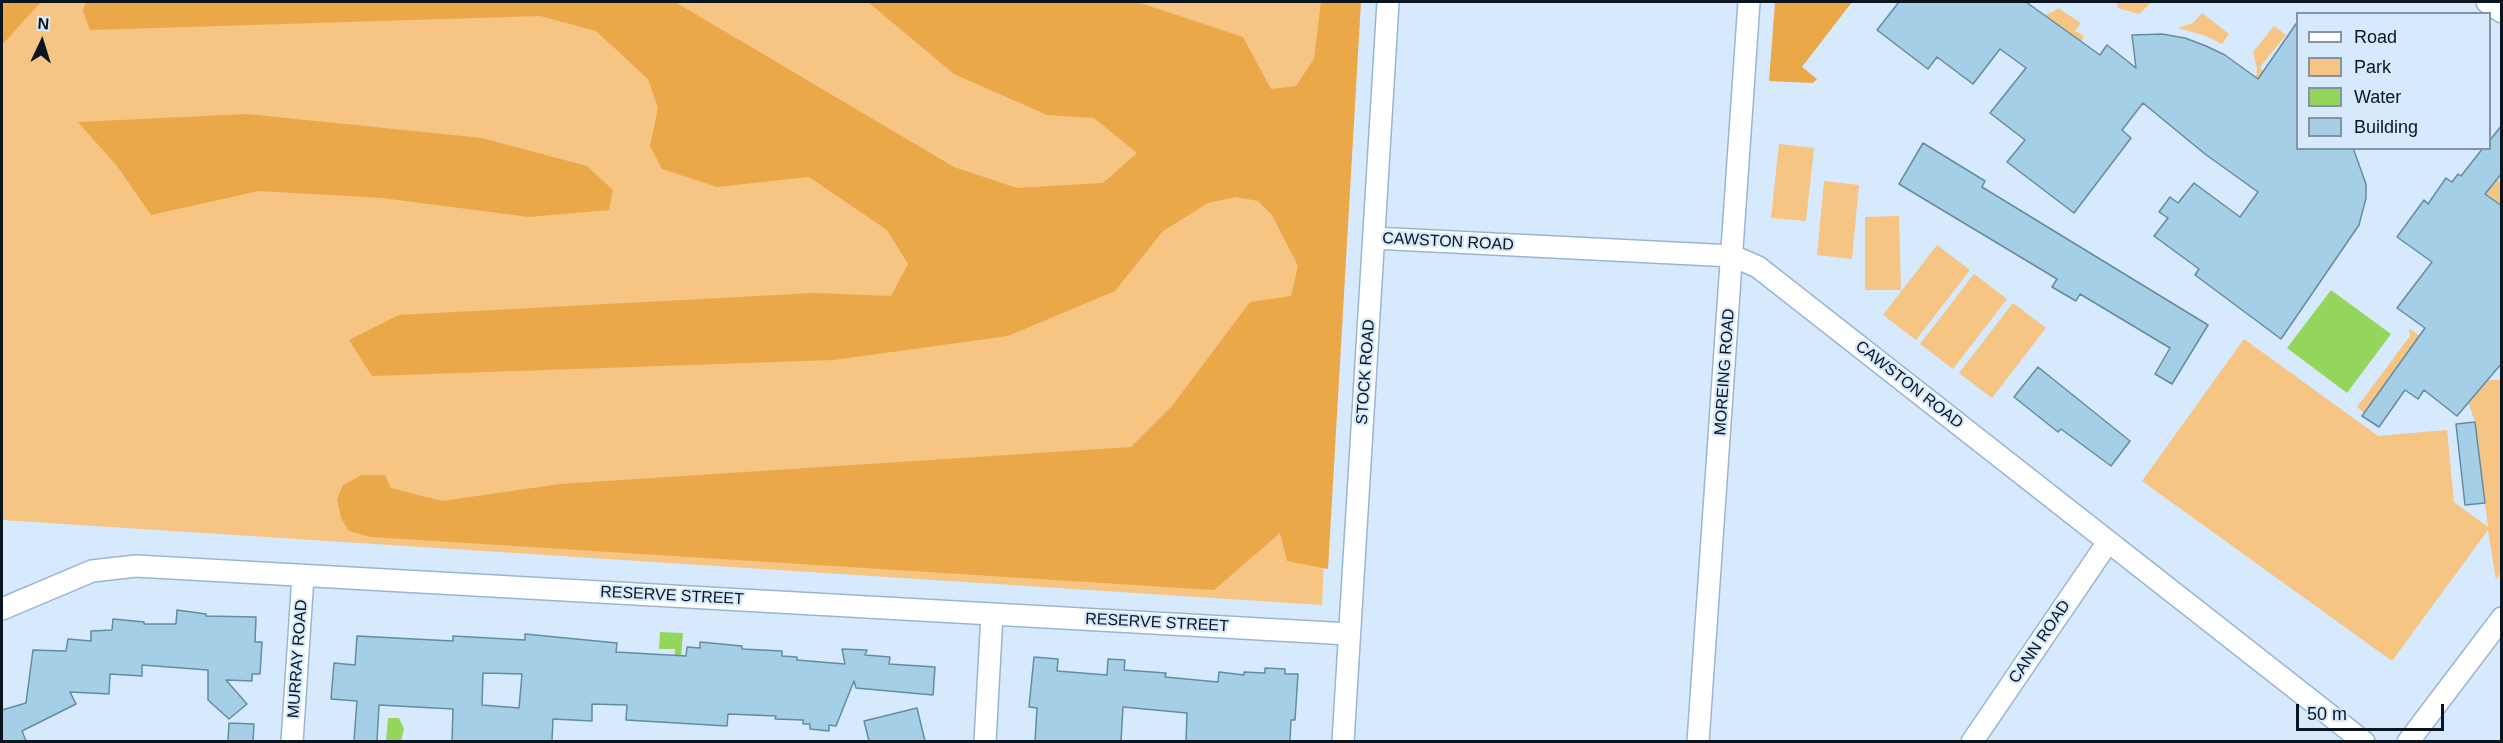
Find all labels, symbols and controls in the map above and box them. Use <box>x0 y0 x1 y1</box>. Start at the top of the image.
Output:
north arrow <box>12 12 72 72</box>
legend <box>2296 12 2491 150</box>
text: N <box>37 15 50 32</box>
text: Road <box>2354 27 2397 47</box>
text: Park <box>2354 57 2391 77</box>
text: Water <box>2354 87 2401 107</box>
text: Building <box>2354 117 2418 137</box>
street label: CAWSTON ROAD <box>1382 229 1514 255</box>
street label: MOREING ROAD <box>1711 308 1739 436</box>
street label: STOCK ROAD <box>1353 319 1379 425</box>
street label: CAWSTON ROAD <box>1851 337 1967 433</box>
street label: RESERVE STREET <box>600 583 744 609</box>
street label: CANN ROAD <box>2005 597 2075 687</box>
street label: MURRAY ROAD <box>284 599 312 719</box>
street label: RESERVE STREET <box>1085 610 1229 636</box>
scale bar <box>2299 692 2448 730</box>
text: 50 m <box>2307 704 2347 724</box>

